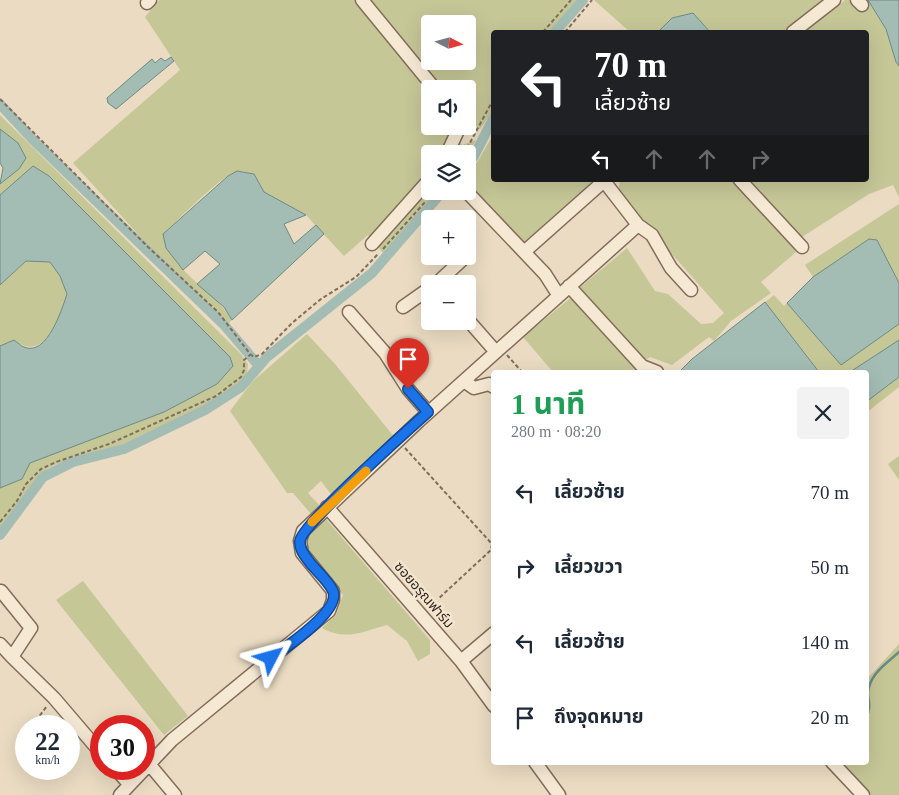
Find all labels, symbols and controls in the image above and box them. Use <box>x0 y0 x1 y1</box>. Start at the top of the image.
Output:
north arrow <box>421 15 476 70</box>
map controls <box>421 15 476 330</box>
text: 70 m <box>594 46 667 85</box>
icon: left <box>511 50 576 115</box>
button: sound <box>421 80 476 135</box>
text: เลี้ยวซ้าย <box>594 90 671 115</box>
button: layers <box>421 145 476 200</box>
icon: left <box>587 145 615 173</box>
icon: ahead <box>640 145 668 173</box>
icon: ahead <box>693 145 721 173</box>
icon: right <box>746 145 774 173</box>
button: + <box>421 210 476 265</box>
button: − <box>421 275 476 330</box>
pin <box>387 338 429 389</box>
icon: arrive <box>394 345 422 373</box>
text: 1 นาที <box>511 387 585 420</box>
button: close <box>797 387 849 439</box>
text: 280 m · 08:20 <box>511 423 601 440</box>
icon: left <box>511 479 539 507</box>
text: เลี้ยวซ้าย <box>554 481 625 502</box>
text: 70 m <box>810 482 849 503</box>
icon: right <box>511 554 539 582</box>
text: เลี้ยวขวา <box>554 556 623 577</box>
text: 50 m <box>810 557 849 578</box>
street label: ซอยอรุณฟาร์ม <box>391 559 457 632</box>
icon: left <box>511 629 539 657</box>
position arrow <box>244 631 296 683</box>
text: เลี้ยวซ้าย <box>554 631 625 652</box>
text: 140 m <box>801 632 849 653</box>
icon: arrive <box>511 704 539 732</box>
text: ถึงจุดหมาย <box>554 706 644 727</box>
text: 20 m <box>810 707 849 728</box>
speed limit sign: 30 <box>90 715 155 780</box>
text: 22 <box>35 728 60 755</box>
text: km/h <box>35 753 60 767</box>

